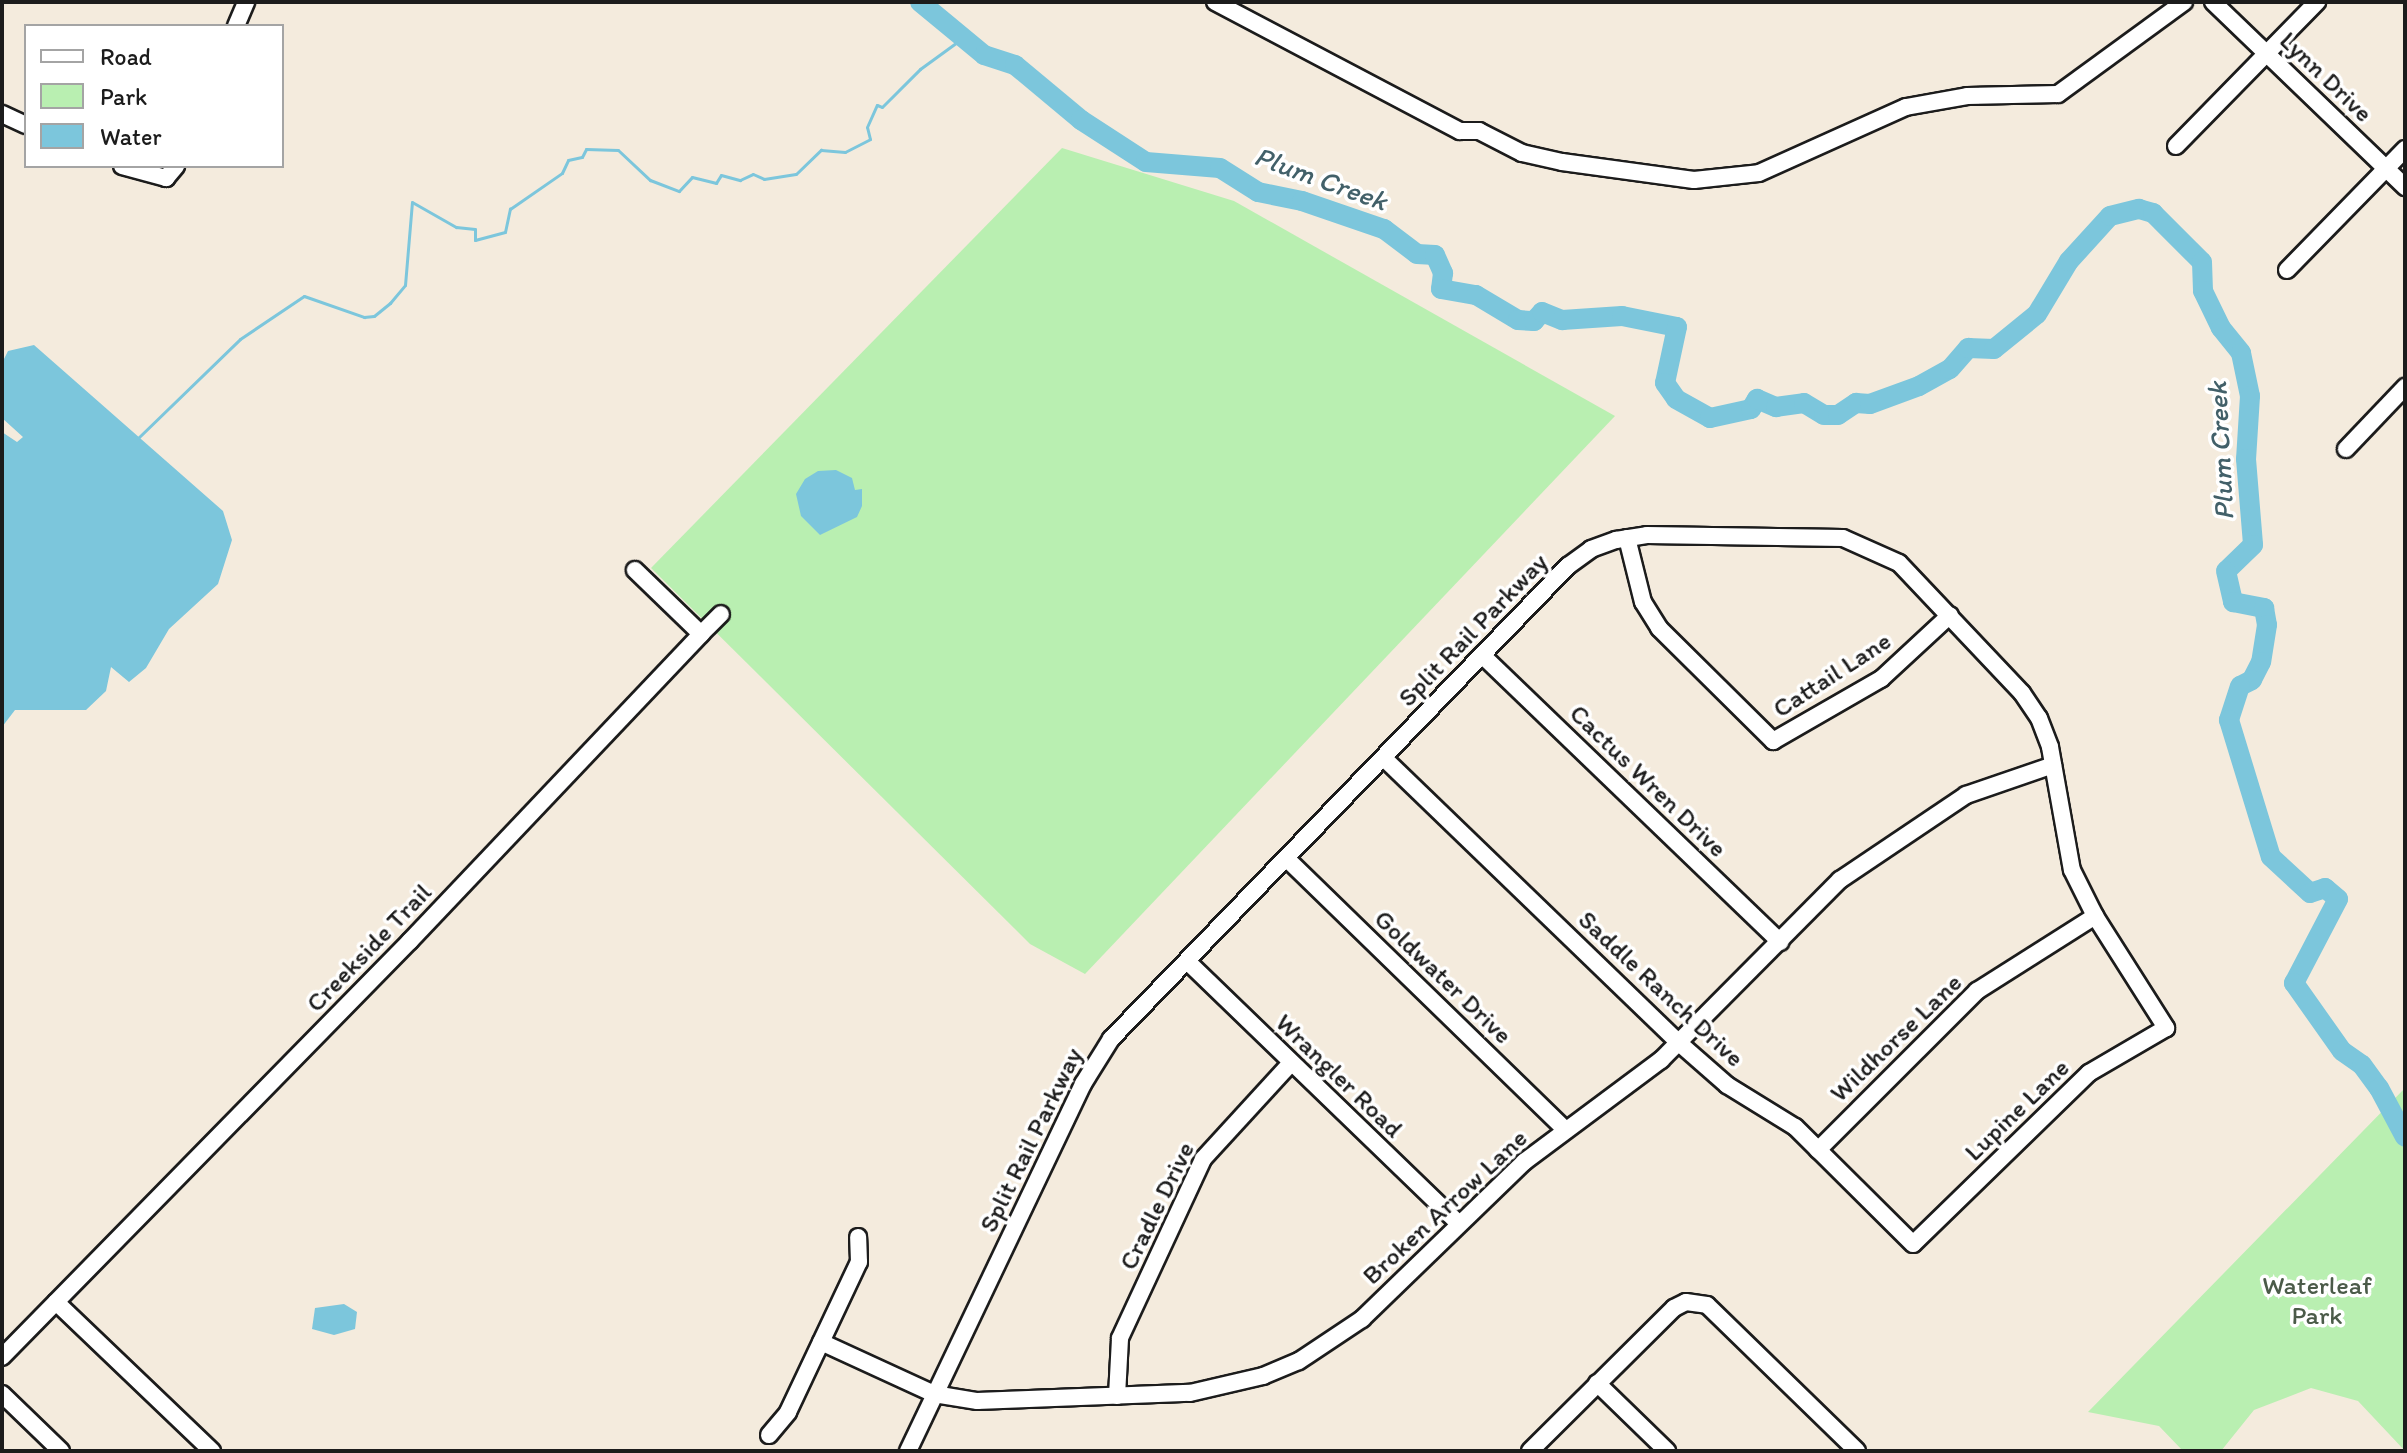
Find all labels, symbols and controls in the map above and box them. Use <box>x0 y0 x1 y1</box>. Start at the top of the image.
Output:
legend <box>24 24 284 168</box>
street label: Lynn Drive <box>2273 25 2379 129</box>
text: Road <box>100 42 152 71</box>
text: Park <box>100 82 147 111</box>
text: Water <box>100 122 162 151</box>
water label: Plum Creek <box>1250 139 1392 217</box>
water label: Plum Creek <box>2200 381 2240 521</box>
street label: Split Rail Parkway <box>1392 547 1554 713</box>
street label: Cattail Lane <box>1767 625 1897 725</box>
street label: Cactus Wren Drive <box>1563 698 1733 864</box>
street label: Creekside Trail <box>300 877 438 1019</box>
street label: Goldwater Drive <box>1368 903 1518 1051</box>
street label: Saddle Ranch Drive <box>1571 904 1751 1074</box>
street label: Wildhorse Lane <box>1824 967 1968 1109</box>
street label: Wrangler Road <box>1269 1008 1409 1144</box>
street label: Split Rail Parkway <box>973 1043 1089 1237</box>
street label: Lupine Lane <box>1958 1052 2076 1168</box>
street label: Broken Arrow Lane <box>1356 1123 1534 1291</box>
street label: Cradle Drive <box>1113 1137 1201 1275</box>
park label: Waterleaf Park <box>2262 1270 2372 1332</box>

